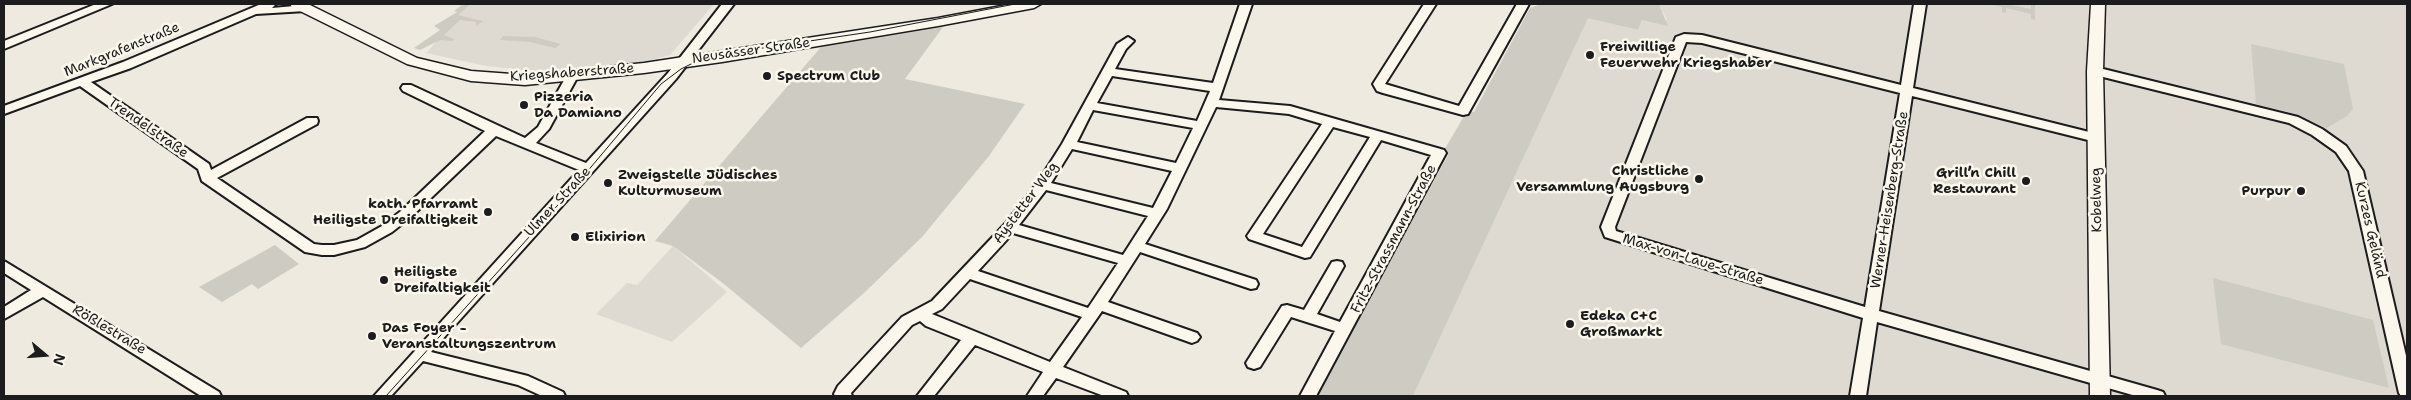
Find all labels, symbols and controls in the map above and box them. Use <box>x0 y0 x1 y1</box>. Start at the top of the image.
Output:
street label: Markgrafenstraße <box>62 19 182 81</box>
street label: Neusässer Straße <box>691 34 811 68</box>
place label: Freiwillige Feuerwehr Kriegshaber <box>1600 39 1772 72</box>
marker: Freiwillige Feuerwehr Kriegshaber <box>1584 49 1596 61</box>
street label: Kriegshaberstraße <box>509 60 635 86</box>
place label: Spectrum Club <box>777 68 880 84</box>
marker: Spectrum Club <box>761 70 773 82</box>
place label: Pizzeria Da Damiano <box>534 89 622 121</box>
street label: Trendelstraße <box>105 94 191 162</box>
marker: Pizzeria Da Damiano <box>518 99 530 111</box>
street label: Werner-Heisenberg-Straße <box>1868 110 1912 290</box>
street label: Aystetter Weg <box>990 159 1062 247</box>
street label: Fritz-Strassmann-Straße <box>1348 162 1440 316</box>
street label: Ulmer Straße <box>521 163 595 241</box>
place label: Christliche Versammlung Augsburg <box>1516 163 1689 196</box>
place label: Grill’n Chill Restaurant <box>1933 165 2016 198</box>
place label: Zweigstelle Jüdisches Kulturmuseum <box>618 167 777 200</box>
street label: Kobelweg <box>2088 167 2106 233</box>
marker: Christliche Versammlung Augsburg <box>1693 173 1705 185</box>
marker: Grill’n Chill Restaurant <box>2020 175 2032 187</box>
marker: Zweigstelle Jüdisches Kulturmuseum <box>602 177 614 189</box>
street label: Kurzes Geländ <box>2351 180 2389 280</box>
place label: Purpur <box>2241 183 2291 199</box>
marker: Purpur <box>2295 185 2307 197</box>
place label: kath. Pfarramt Heiligste Dreifaltigkeit <box>313 196 478 228</box>
marker: kath. Pfarramt Heiligste Dreifaltigkeit <box>482 206 494 218</box>
place label: Elixirion <box>585 229 645 245</box>
marker: Elixirion <box>569 231 581 243</box>
street label: Max-von-Laue-Straße <box>1620 231 1766 289</box>
place label: Heiligste Dreifaltigkeit <box>394 264 491 296</box>
marker: Heiligste Dreifaltigkeit <box>378 274 390 286</box>
street label: Rößlestraße <box>69 301 149 359</box>
place label: Edeka C+C Großmarkt <box>1580 308 1662 341</box>
marker: Edeka C+C Großmarkt <box>1564 318 1576 330</box>
place label: Das Foyer - Veranstaltungszentrum <box>382 320 556 352</box>
north arrow <box>20 330 70 380</box>
marker: Das Foyer - Veranstaltungszentrum <box>366 330 378 342</box>
text: N <box>49 352 70 368</box>

